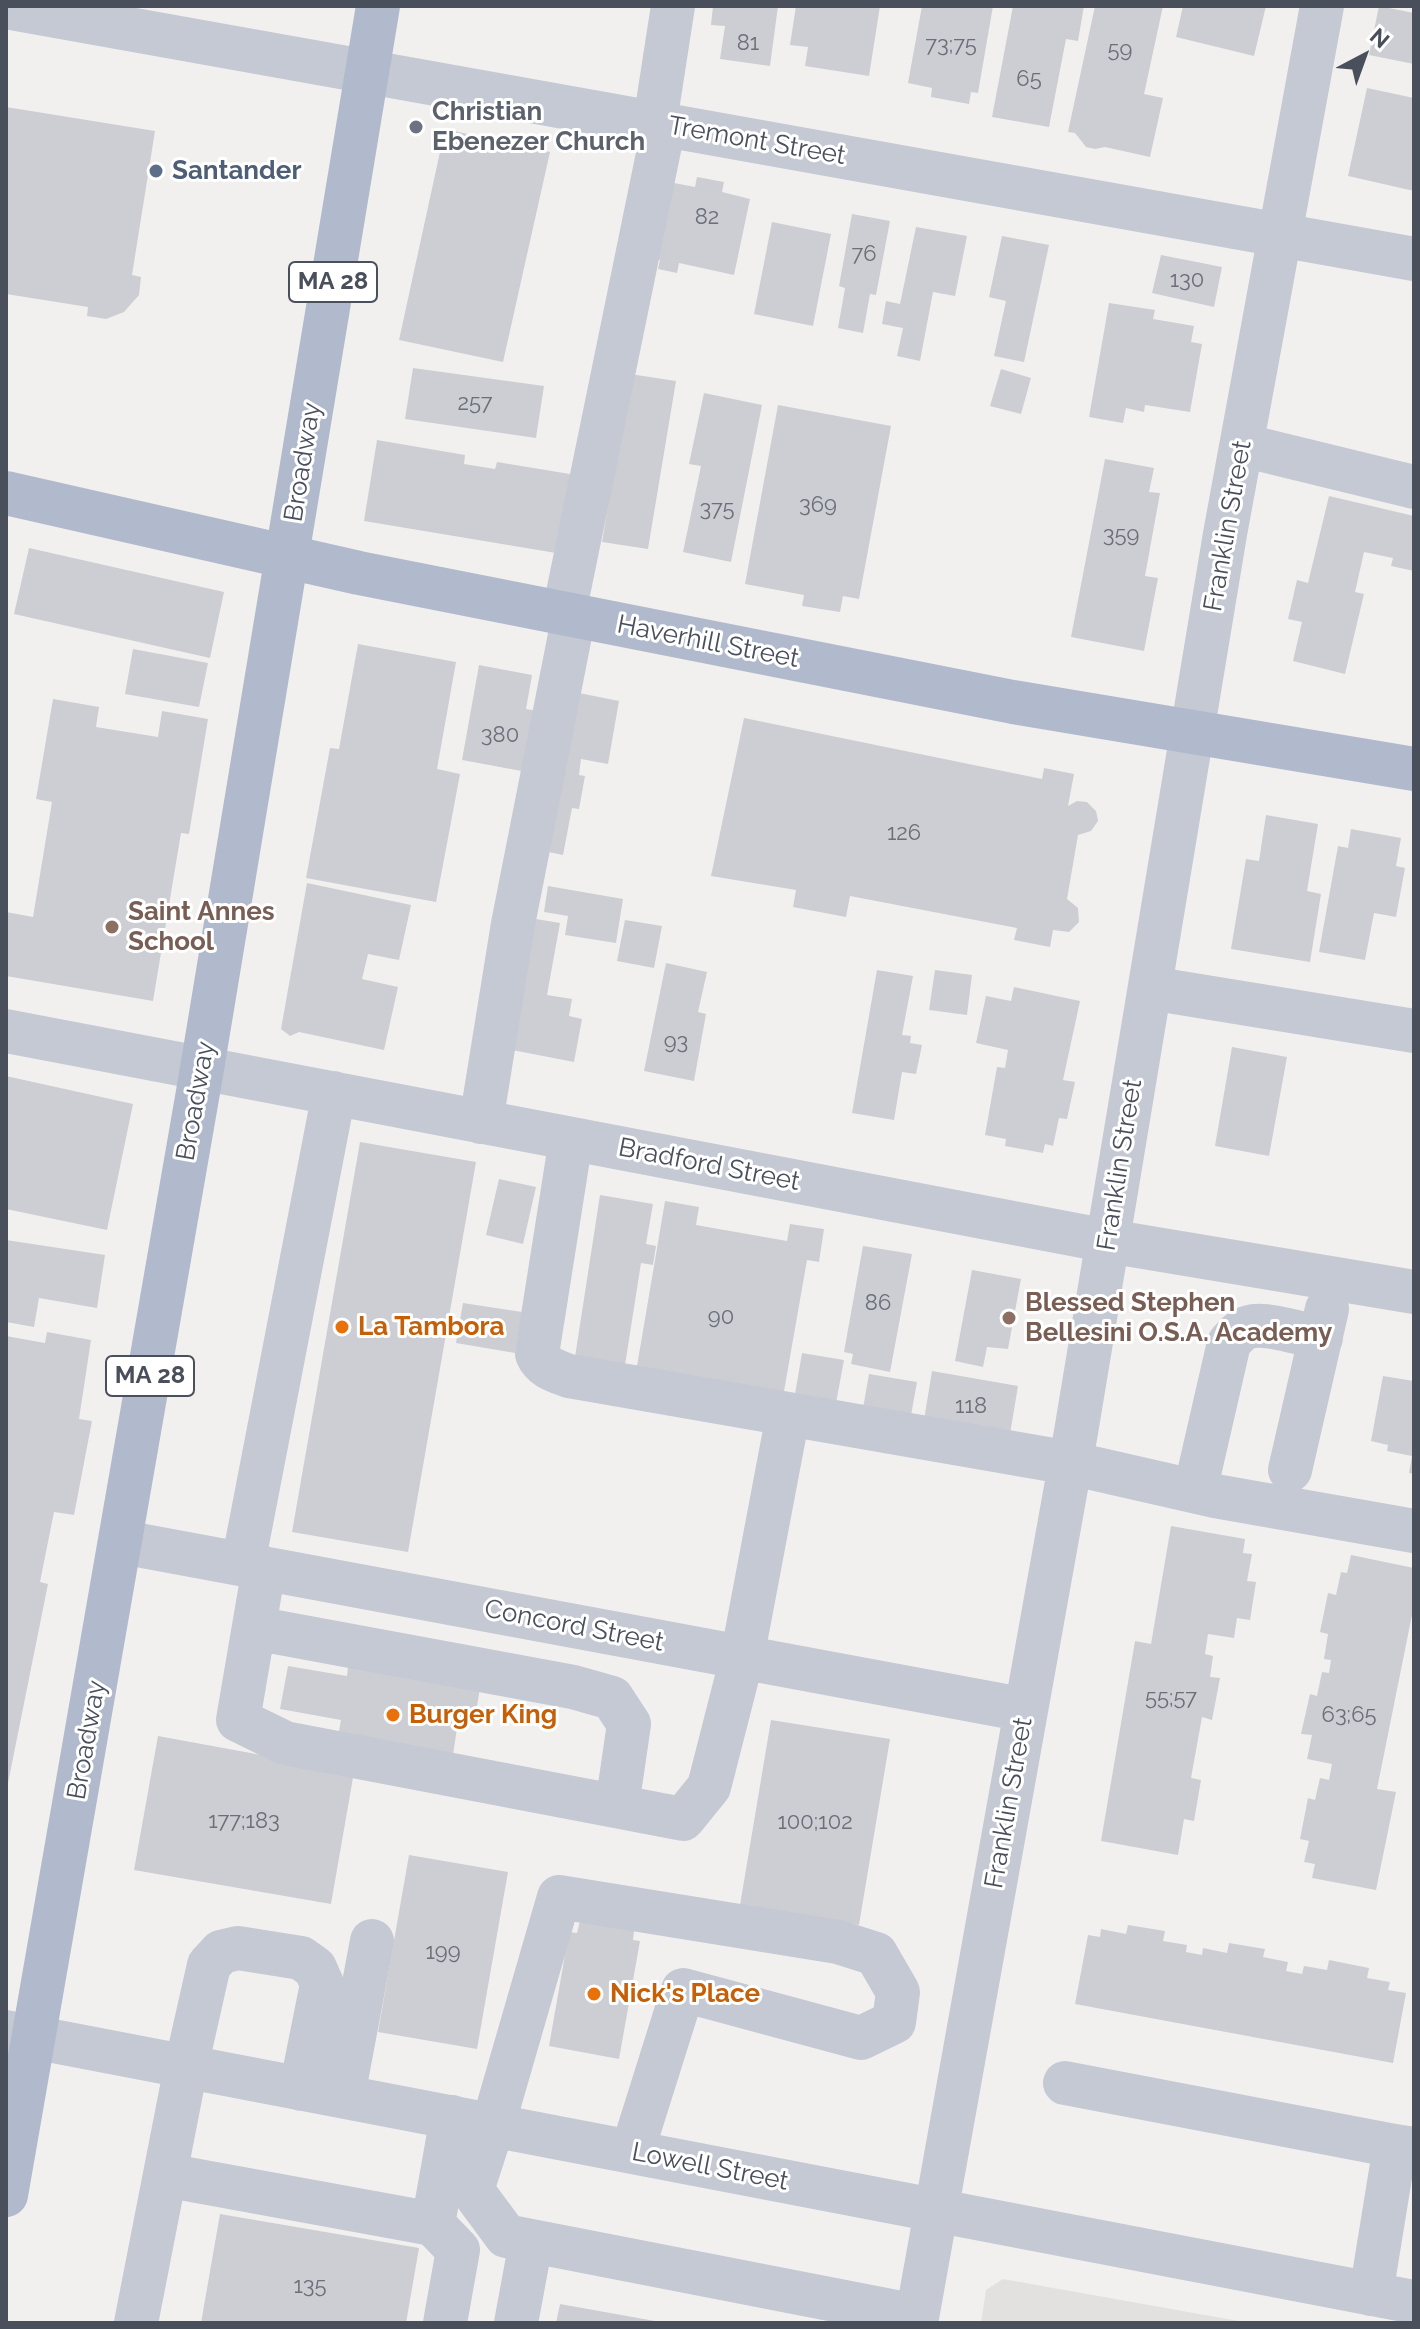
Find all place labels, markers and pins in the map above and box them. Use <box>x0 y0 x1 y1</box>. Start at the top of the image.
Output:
place label: Christian Ebenezer Church <box>432 96 645 158</box>
marker: Christian Ebenezer Church <box>407 118 425 136</box>
place label: Santander <box>172 155 301 187</box>
marker: Santander <box>147 162 165 180</box>
place label: Saint Annes School <box>128 896 275 958</box>
marker: Saint Annes School <box>103 918 121 936</box>
place label: Blessed Stephen Bellesini O.S.A. Academy <box>1025 1287 1332 1348</box>
marker: Blessed Stephen Bellesini O.S.A. Academy <box>1000 1309 1018 1327</box>
place label: La Tambora <box>358 1311 504 1343</box>
marker: La Tambora <box>333 1318 351 1336</box>
place label: Burger King <box>409 1699 557 1731</box>
marker: Burger King <box>384 1706 402 1724</box>
place label: Nick's Place <box>610 1978 760 2010</box>
marker: Nick's Place <box>585 1985 603 2003</box>

